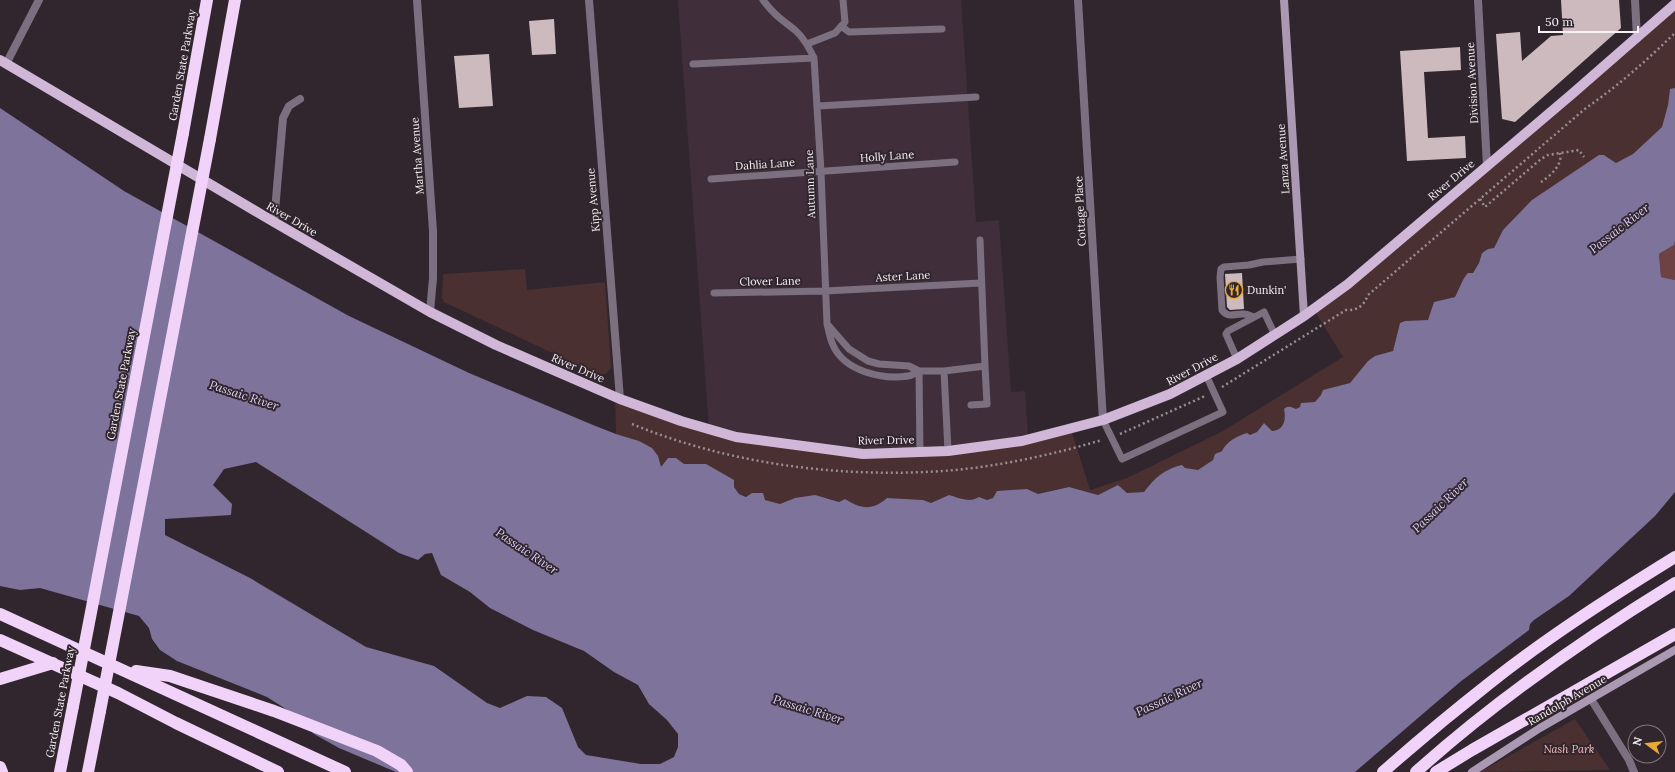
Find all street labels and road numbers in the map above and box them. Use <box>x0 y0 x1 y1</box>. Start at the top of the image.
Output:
street label: Garden State Parkway <box>165 8 199 122</box>
street label: Division Avenue <box>1463 42 1481 124</box>
street label: Martha Avenue <box>407 117 427 195</box>
street label: Lanza Avenue <box>1274 123 1292 195</box>
street label: Holly Lane <box>859 147 915 165</box>
street label: Autumn Lane <box>802 149 818 220</box>
street label: Dahlia Lane <box>735 155 795 173</box>
street label: River Drive <box>1425 156 1477 204</box>
street label: Kipp Avenue <box>583 167 603 232</box>
street label: Cottage Place <box>1071 175 1089 246</box>
street label: River Drive <box>264 199 320 239</box>
street label: Aster Lane <box>874 268 931 284</box>
street label: Clover Lane <box>739 273 801 289</box>
street label: Garden State Parkway <box>103 327 139 441</box>
street label: River Drive <box>549 350 607 386</box>
street label: River Drive <box>1164 350 1220 388</box>
street label: River Drive <box>858 433 914 447</box>
street label: Garden State Parkway <box>42 645 78 759</box>
street label: Randolph Avenue <box>1525 672 1609 728</box>

